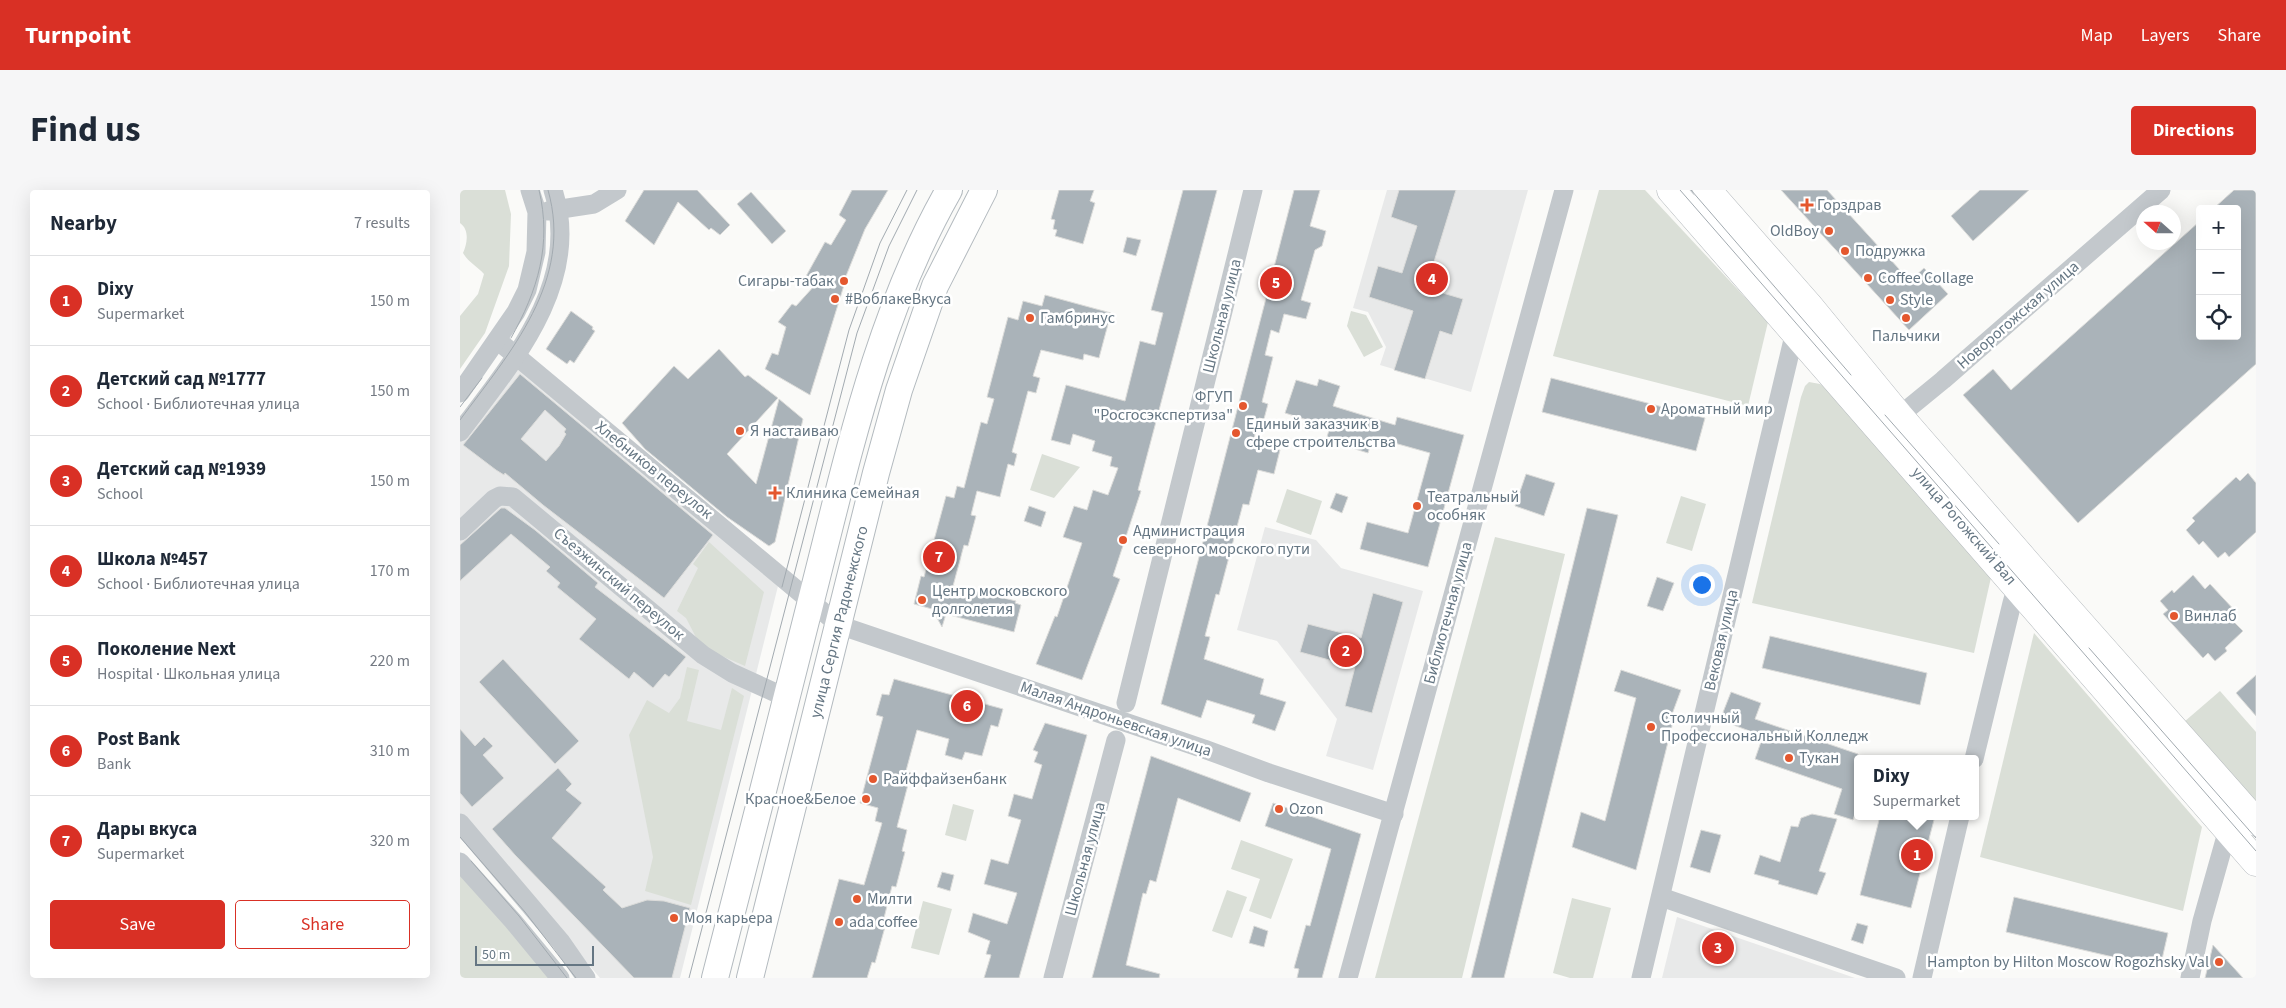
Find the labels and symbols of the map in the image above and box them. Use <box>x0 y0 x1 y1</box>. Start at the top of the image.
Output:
place label: Горздрав <box>1817 194 1881 216</box>
marker: Горздрав <box>1801 199 1813 211</box>
north arrow <box>2136 205 2181 250</box>
place label: OldBoy <box>1770 220 1820 242</box>
marker: OldBoy <box>1823 225 1835 237</box>
place label: Подружка <box>1855 240 1926 262</box>
marker: Подружка <box>1839 245 1851 257</box>
street label: Новорогожская улица <box>1952 256 2084 374</box>
street label: Школьная улица <box>1197 257 1247 375</box>
pin: 4 <box>1416 260 1448 298</box>
pin: 5 <box>1260 264 1292 302</box>
place label: Coffee Collage <box>1878 267 1974 289</box>
place label: Сигары-табак <box>738 270 834 292</box>
marker: Coffee Collage <box>1862 272 1874 284</box>
marker: Сигары-табак <box>838 275 850 287</box>
place label: #ВоблакеВкуса <box>845 288 951 310</box>
place label: Style <box>1900 289 1933 311</box>
marker: #ВоблакеВкуса <box>829 293 841 305</box>
marker: Style <box>1884 294 1896 306</box>
place label: Гамбринус <box>1040 307 1115 329</box>
marker: Гамбринус <box>1024 312 1036 324</box>
marker: Пальчики <box>1900 312 1912 324</box>
place label: Пальчики <box>1872 325 1940 347</box>
place label: ФГУП "Росгосэкспертиза" <box>1093 386 1233 426</box>
place label: Ароматный мир <box>1661 398 1773 420</box>
marker: ФГУП "Росгосэкспертиза" <box>1237 400 1249 412</box>
marker: Ароматный мир <box>1645 403 1657 415</box>
place label: Единый заказчик в сфере строительства <box>1246 413 1396 453</box>
street label: Хлебников переулок <box>591 416 717 524</box>
place label: Я настаиваю <box>750 420 839 442</box>
marker: Я настаиваю <box>734 425 746 437</box>
marker: Единый заказчик в сфере строительства <box>1230 427 1242 439</box>
street label: улица Рогожский Вал <box>1906 462 2022 590</box>
place label: Клиника Семейная <box>786 482 920 504</box>
marker: Клиника Семейная <box>768 486 782 500</box>
place label: Театральный особняк <box>1427 486 1519 526</box>
marker: Театральный особняк <box>1411 500 1423 512</box>
place label: Администрация северного морского пути <box>1133 520 1310 560</box>
street label: Съезжинский переулок <box>549 522 689 646</box>
street label: улица Сергия Радонежского <box>804 523 874 721</box>
marker: Администрация северного морского пути <box>1117 534 1129 546</box>
pin: 7 <box>923 538 955 576</box>
street label: Библиотечная улица <box>1418 539 1478 687</box>
your location <box>1689 572 1715 598</box>
place label: Центр московского долголетия <box>932 580 1067 620</box>
street label: Вековая улица <box>1699 587 1743 693</box>
marker: Центр московского долголетия <box>916 594 928 606</box>
place label: Винлаб <box>2184 605 2237 627</box>
marker: Винлаб <box>2168 610 2180 622</box>
pin: 2 <box>1330 632 1362 670</box>
street label: Малая Андроньевская улица <box>1017 676 1215 762</box>
pin: 6 <box>951 687 983 725</box>
place label: Столичный Профессиональный Колледж <box>1661 707 1868 747</box>
marker: Столичный Профессиональный Колледж <box>1645 721 1657 733</box>
place label: Тукан <box>1799 747 1839 769</box>
marker: Тукан <box>1783 752 1795 764</box>
place label: Райффайзенбанк <box>883 768 1007 790</box>
marker: Райффайзенбанк <box>867 773 879 785</box>
place label: Красное&Белое <box>745 788 856 810</box>
marker: Красное&Белое <box>860 793 872 805</box>
place label: Ozon <box>1289 798 1324 820</box>
street label: Школьная улица <box>1059 800 1111 918</box>
marker: Ozon <box>1273 803 1285 815</box>
pin: 1 <box>1901 836 1933 874</box>
place label: Милти <box>867 888 913 910</box>
marker: Милти <box>851 893 863 905</box>
place label: Моя карьера <box>684 907 773 929</box>
place label: ada coffee <box>849 911 918 933</box>
marker: Моя карьера <box>668 912 680 924</box>
marker: ada coffee <box>833 916 845 928</box>
pin: 3 <box>1702 929 1734 967</box>
scale bar <box>475 943 594 966</box>
place label: Hampton by Hilton Moscow Rogozhsky Val <box>1927 951 2209 973</box>
marker: Hampton by Hilton Moscow Rogozhsky Val <box>2213 956 2225 968</box>

